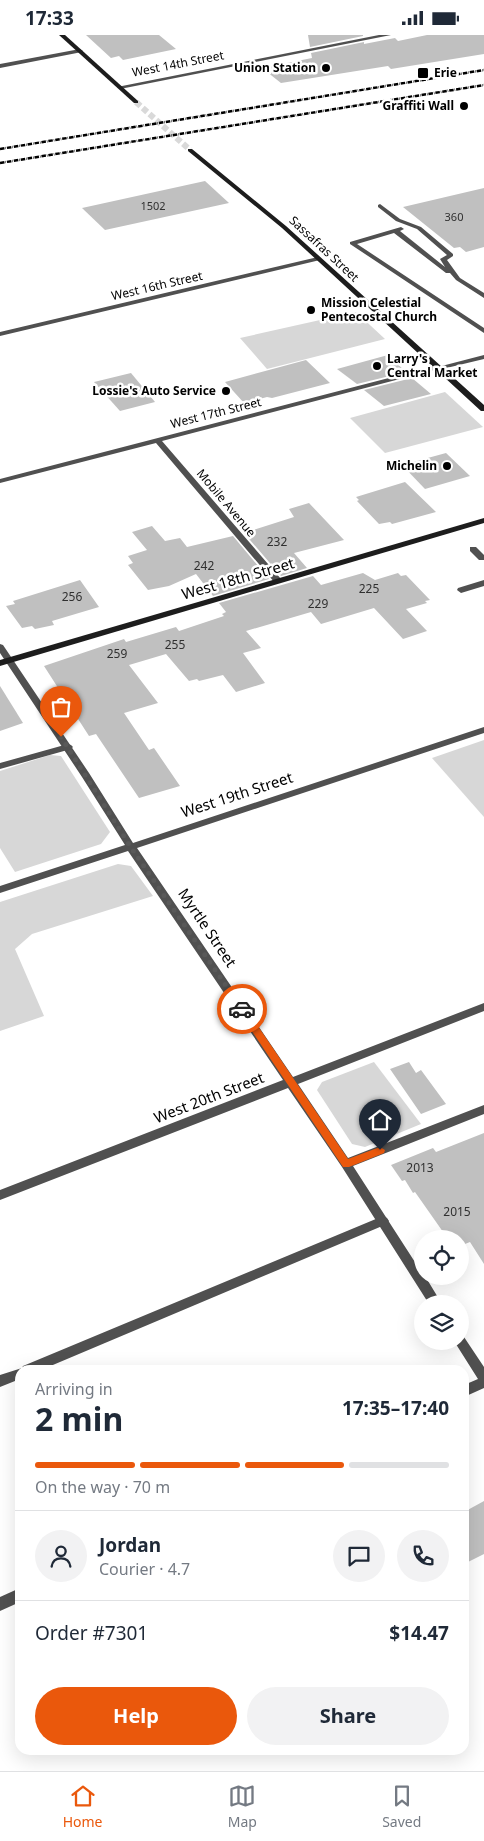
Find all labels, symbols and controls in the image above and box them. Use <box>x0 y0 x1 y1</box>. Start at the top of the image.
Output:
text: 17:33 <box>25 5 74 31</box>
street label: West 14th Street <box>131 46 226 81</box>
place label: Union Station <box>234 59 316 76</box>
marker: Union Station <box>320 62 332 74</box>
place label: Erie <box>434 64 457 81</box>
marker: Erie <box>416 66 430 80</box>
place label: Graffiti Wall <box>383 97 454 114</box>
marker: Graffiti Wall <box>458 100 470 112</box>
house number: 1502 <box>140 198 166 213</box>
house number: 360 <box>445 209 463 224</box>
street label: Sassafras Street <box>286 212 363 286</box>
street label: West 16th Street <box>110 267 205 304</box>
place label: Mission Celestial Pentecostal Church <box>321 294 437 325</box>
marker: Mission Celestial Pentecostal Church <box>305 304 317 316</box>
place label: Larry's Central Market <box>387 350 478 381</box>
marker: Larry's Central Market <box>371 360 383 372</box>
place label: Lossie's Auto Service <box>92 382 216 399</box>
marker: Lossie's Auto Service <box>220 385 232 397</box>
street label: West 17th Street <box>169 393 264 432</box>
place label: Michelin <box>386 457 437 474</box>
marker: Michelin <box>441 460 453 472</box>
street label: Mobile Avenue <box>193 465 260 540</box>
house number: 232 <box>267 533 287 550</box>
street label: West 18th Street <box>179 552 297 604</box>
house number: 242 <box>194 557 214 574</box>
house number: 225 <box>359 580 379 597</box>
house number: 256 <box>62 588 82 605</box>
house number: 229 <box>308 595 328 612</box>
house number: 255 <box>165 636 185 653</box>
house number: 259 <box>107 645 127 662</box>
pin <box>40 686 82 737</box>
icon: bag <box>47 693 75 721</box>
street label: West 19th Street <box>178 766 296 822</box>
street label: Myrtle Street <box>174 884 242 971</box>
courier <box>217 984 267 1034</box>
icon: car <box>228 995 256 1023</box>
street label: West 20th Street <box>151 1067 267 1127</box>
pin <box>359 1099 401 1150</box>
icon: home <box>366 1106 394 1134</box>
house number: 2013 <box>406 1159 434 1176</box>
house number: 2015 <box>443 1203 471 1220</box>
map controls <box>414 1230 469 1350</box>
button: locate <box>414 1230 469 1285</box>
button: layers <box>414 1295 469 1350</box>
text: Arriving in <box>35 1378 113 1400</box>
text: 17:35–17:40 <box>342 1395 449 1421</box>
text: 2 min <box>35 1397 123 1440</box>
text: On the way · 70 m <box>35 1476 170 1498</box>
button: person <box>35 1530 87 1582</box>
button: chat <box>333 1530 385 1582</box>
button: phone <box>397 1530 449 1582</box>
text: Jordan <box>99 1532 161 1558</box>
text: Courier · 4.7 <box>99 1558 190 1580</box>
text: Order #7301 <box>35 1620 148 1646</box>
text: $14.47 <box>389 1620 449 1646</box>
button: Help <box>35 1687 237 1745</box>
button: Share <box>247 1687 449 1745</box>
tab: Home <box>63 1782 102 1831</box>
tab: Map <box>228 1782 257 1831</box>
tab: Saved <box>382 1782 421 1831</box>

